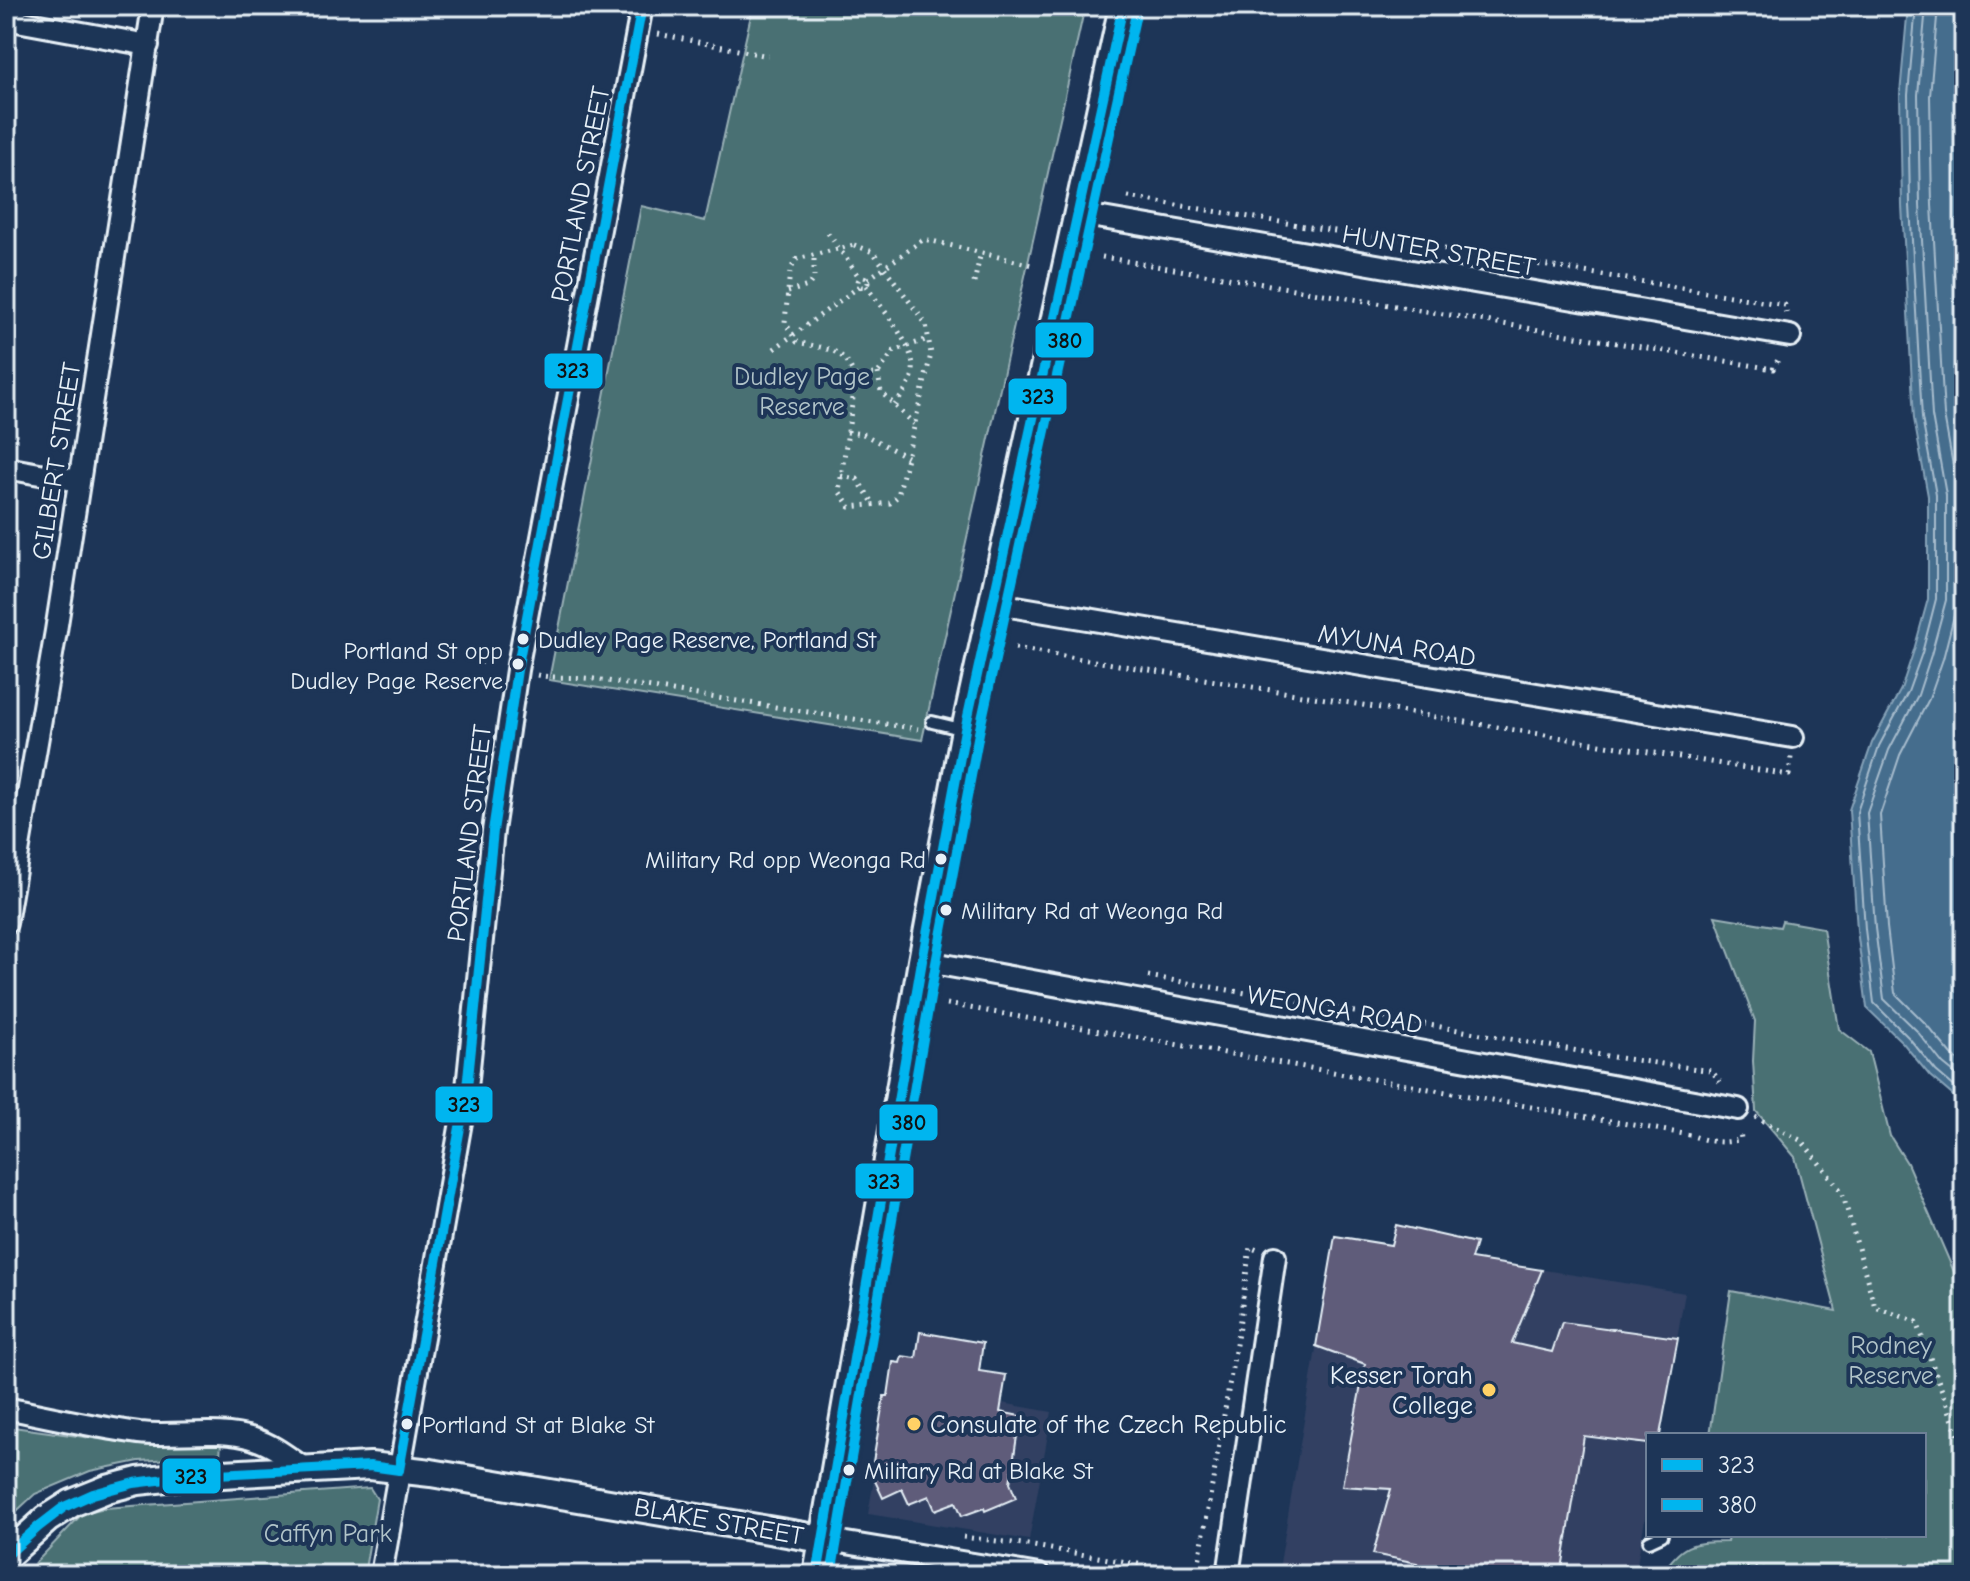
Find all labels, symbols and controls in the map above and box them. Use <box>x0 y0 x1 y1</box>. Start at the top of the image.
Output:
street label: PORTLAND STREET <box>545 83 617 305</box>
street label: HUNTER STREET <box>1340 219 1538 283</box>
line badge: 380 <box>1034 321 1095 359</box>
text: 380 <box>1048 328 1082 354</box>
line badge: 323 <box>543 352 604 390</box>
text: 323 <box>557 358 589 384</box>
street label: GILBERT STREET <box>27 360 87 562</box>
park label: Dudley Page Reserve <box>734 362 870 422</box>
line badge: 323 <box>1007 377 1068 416</box>
text: 323 <box>1022 384 1054 410</box>
street label: MYUNA ROAD <box>1316 619 1478 673</box>
place label: Dudley Page Reserve, Portland St <box>538 626 877 654</box>
marker: Dudley Page Reserve, Portland St <box>515 631 531 647</box>
place label: Portland St opp Dudley Page Reserve <box>290 637 503 695</box>
marker: Portland St opp Dudley Page Reserve <box>510 656 526 672</box>
street label: PORTLAND STREET <box>442 722 498 944</box>
place label: Military Rd opp Weonga Rd <box>645 846 926 874</box>
marker: Military Rd opp Weonga Rd <box>933 851 949 867</box>
place label: Military Rd at Weonga Rd <box>961 897 1223 925</box>
marker: Military Rd at Weonga Rd <box>938 902 954 918</box>
street label: WEONGA ROAD <box>1245 980 1425 1040</box>
line badge: 323 <box>434 1085 494 1124</box>
text: 323 <box>448 1092 480 1118</box>
line badge: 380 <box>878 1103 939 1142</box>
text: 380 <box>892 1110 926 1136</box>
line badge: 323 <box>854 1162 915 1200</box>
text: 323 <box>868 1169 900 1195</box>
park label: Rodney Reserve <box>1848 1331 1934 1391</box>
place label: Kesser Torah College <box>1330 1361 1473 1421</box>
marker: Kesser Torah College <box>1480 1381 1498 1399</box>
place label: Consulate of the Czech Republic <box>930 1410 1287 1440</box>
place label: Portland St at Blake St <box>422 1411 655 1439</box>
marker: Consulate of the Czech Republic <box>905 1415 923 1433</box>
marker: Portland St at Blake St <box>399 1416 415 1432</box>
legend <box>1646 1433 1926 1537</box>
text: 323 <box>1718 1451 1755 1479</box>
line badge: 323 <box>161 1457 222 1495</box>
place label: Military Rd at Blake St <box>864 1457 1094 1485</box>
marker: Military Rd at Blake St <box>841 1462 857 1478</box>
text: 323 <box>175 1464 207 1490</box>
text: 380 <box>1718 1491 1757 1519</box>
street label: BLAKE STREET <box>632 1492 806 1552</box>
park label: Caffyn Park <box>264 1519 393 1549</box>

